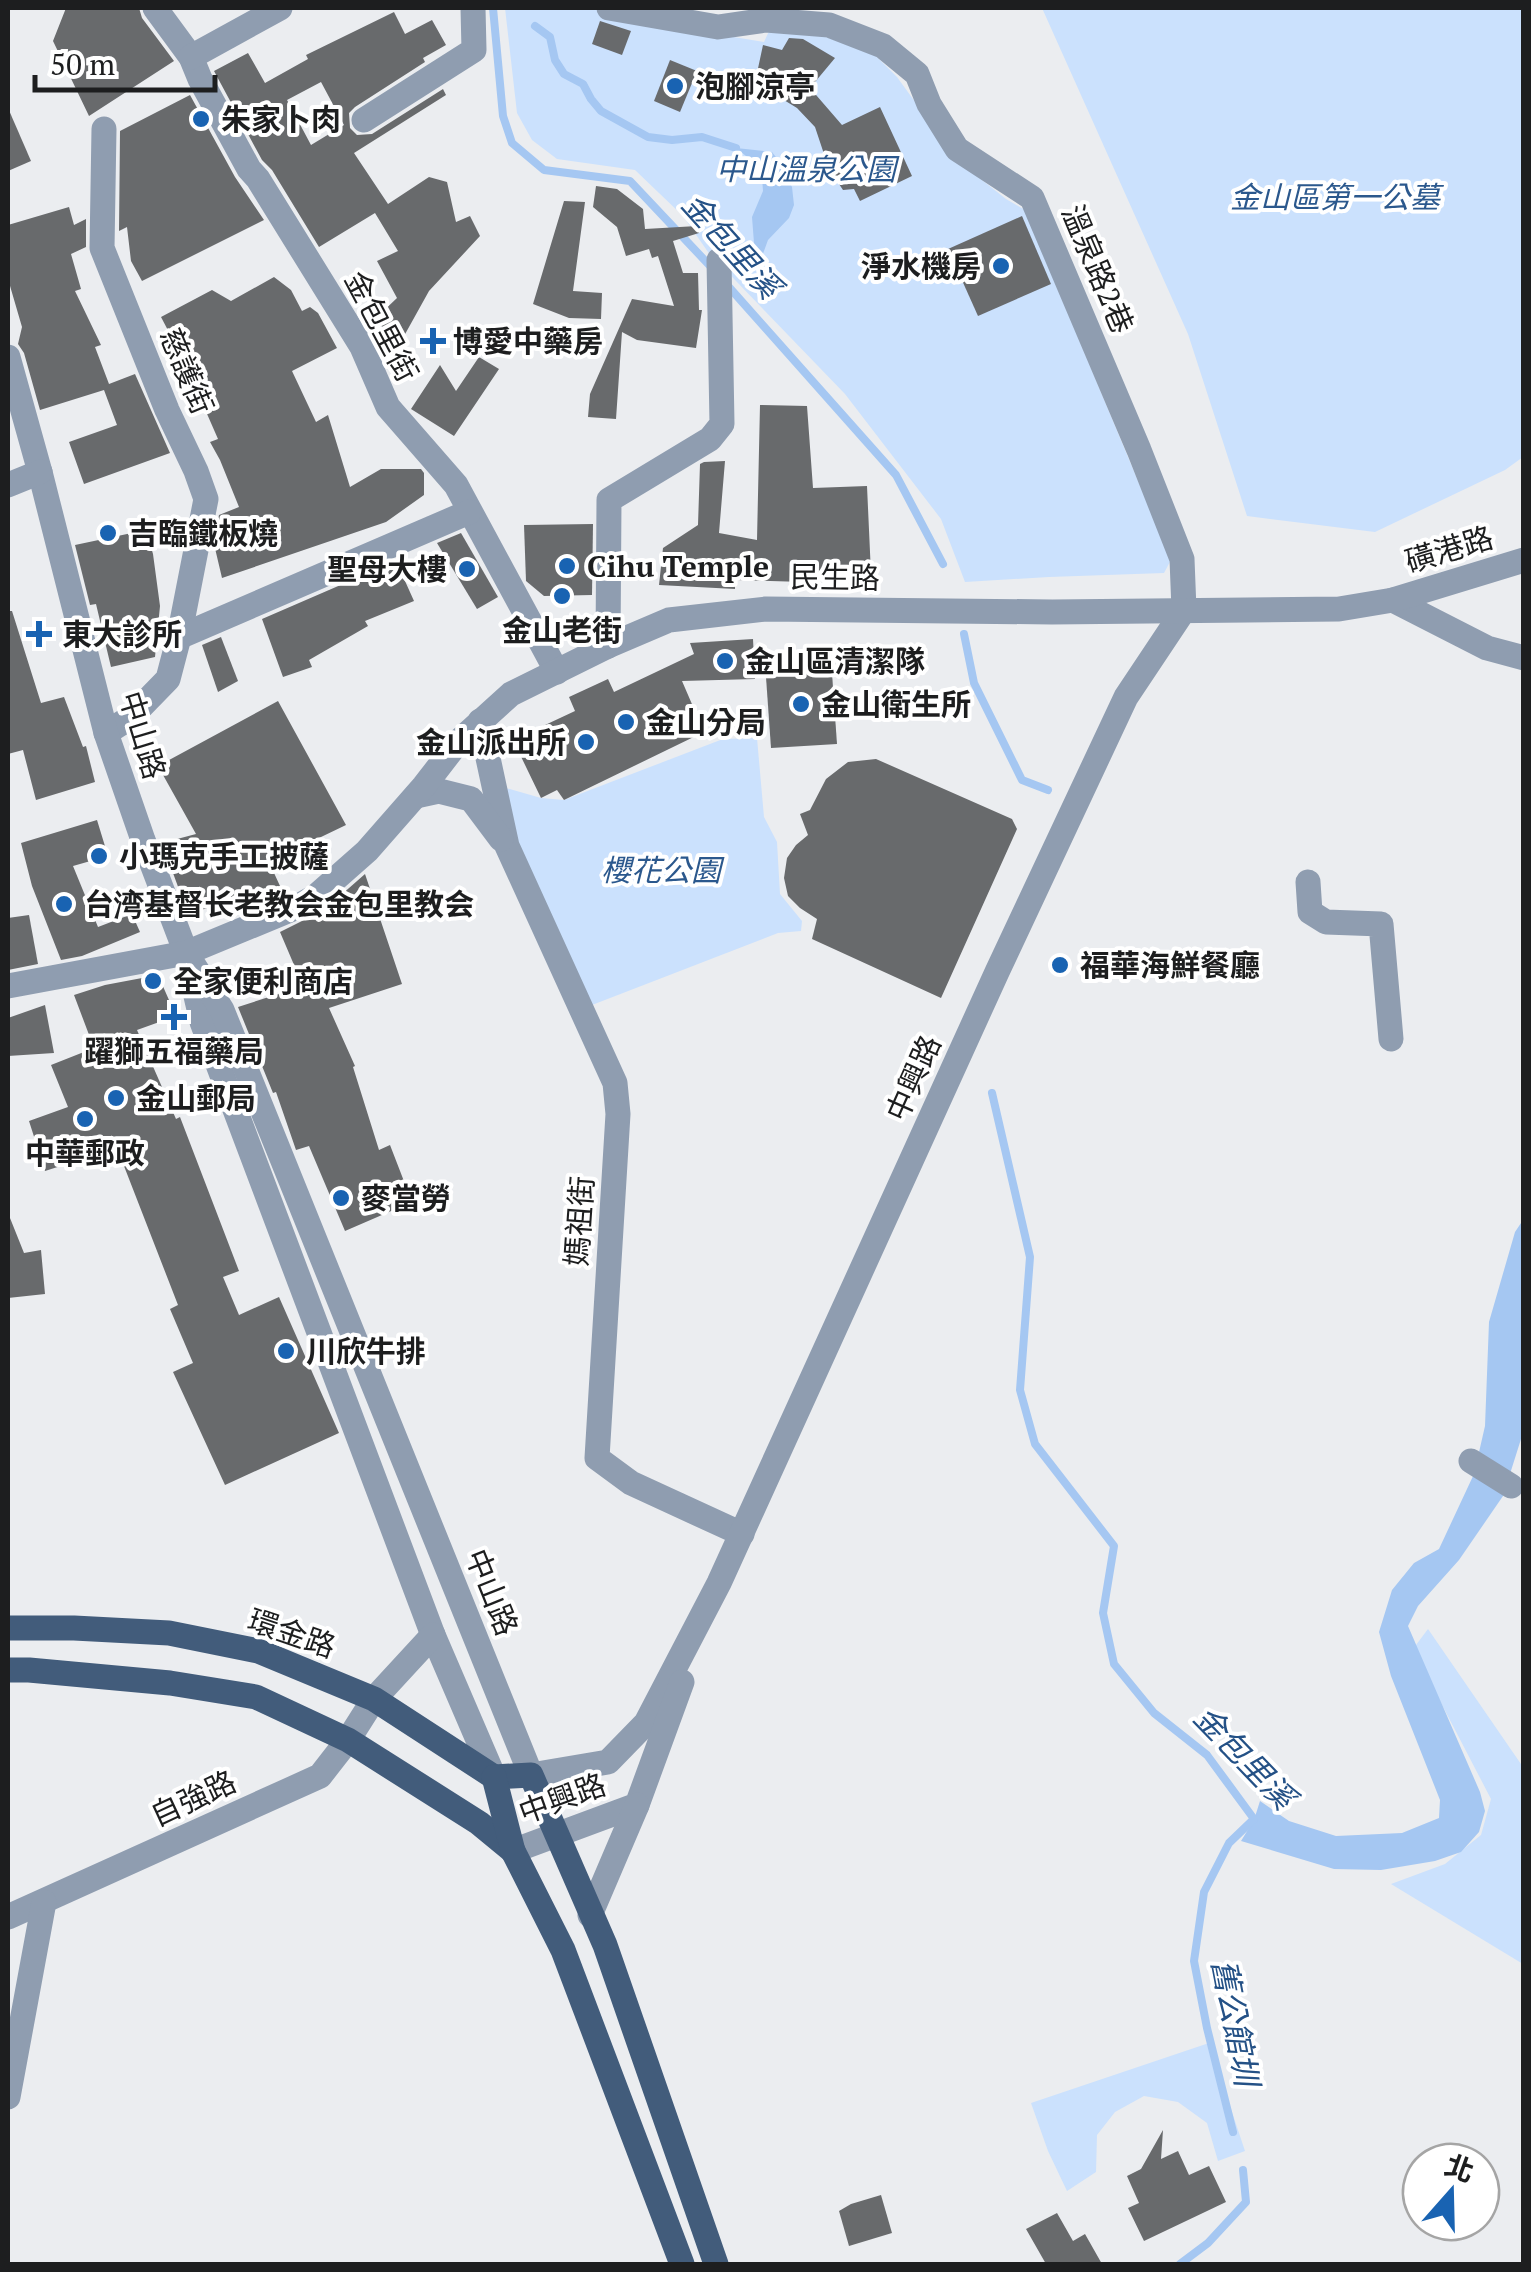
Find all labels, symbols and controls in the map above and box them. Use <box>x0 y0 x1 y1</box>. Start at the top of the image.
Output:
scale bar <box>35 30 215 92</box>
text: 50 m <box>50 44 115 84</box>
place label: 泡腳涼亭 <box>695 66 815 106</box>
marker: 泡腳涼亭 <box>664 75 686 97</box>
place label: 朱家卜肉 <box>221 99 341 139</box>
marker: 朱家卜肉 <box>190 108 212 130</box>
park label: 中山溫泉公園 <box>716 149 900 189</box>
park label: 金山區第一公墓 <box>1230 177 1445 217</box>
water label: 金包里溪 <box>674 183 793 310</box>
street label: 溫泉路2巷 <box>1053 199 1143 339</box>
place label: 淨水機房 <box>861 246 981 286</box>
marker: 淨水機房 <box>990 255 1012 277</box>
street label: 金包里街 <box>336 264 428 388</box>
place label: 博愛中藥房 <box>453 321 603 361</box>
street label: 慈護街 <box>151 322 223 420</box>
marker: 博愛中藥房 <box>422 330 444 352</box>
place label: 吉臨鐵板燒 <box>128 513 278 553</box>
street label: 磺港路 <box>1400 517 1498 581</box>
marker: 吉臨鐵板燒 <box>97 522 119 544</box>
place label: Cihu Temple <box>587 546 769 586</box>
place label: 聖母大樓 <box>327 549 447 589</box>
marker: Cihu Temple <box>556 555 578 577</box>
street label: 民生路 <box>790 556 880 598</box>
marker: 聖母大樓 <box>456 558 478 580</box>
marker: 金山老街 <box>551 585 573 607</box>
place label: 金山老街 <box>502 610 622 650</box>
place label: 東大診所 <box>62 614 182 654</box>
marker: 東大診所 <box>26 621 52 647</box>
place label: 金山區清潔隊 <box>745 641 925 681</box>
marker: 金山區清潔隊 <box>714 650 736 672</box>
place label: 金山衛生所 <box>821 684 971 724</box>
street label: 中山路 <box>111 686 175 784</box>
marker: 金山衛生所 <box>790 693 812 715</box>
place label: 金山分局 <box>646 702 766 742</box>
marker: 金山分局 <box>615 711 637 733</box>
place label: 金山派出所 <box>416 722 566 762</box>
marker: 金山派出所 <box>575 731 597 753</box>
place label: 小瑪克手工披薩 <box>119 836 329 876</box>
marker: 小瑪克手工披薩 <box>88 845 110 867</box>
park label: 櫻花公園 <box>601 850 725 890</box>
place label: 台湾基督长老教会金包里教会 <box>84 884 474 924</box>
marker: 台湾基督长老教会金包里教会 <box>53 893 75 915</box>
place label: 福華海鮮餐廳 <box>1080 945 1260 985</box>
marker: 福華海鮮餐廳 <box>1049 954 1071 976</box>
place label: 全家便利商店 <box>173 961 353 1001</box>
marker: 全家便利商店 <box>142 970 164 992</box>
marker: 躍獅五福藥局 <box>163 1006 185 1028</box>
street label: 中興路 <box>876 1029 950 1127</box>
place label: 躍獅五福藥局 <box>84 1031 264 1071</box>
place label: 金山郵局 <box>136 1078 256 1118</box>
marker: 金山郵局 <box>105 1087 127 1109</box>
marker: 中華郵政 <box>74 1108 96 1130</box>
place label: 中華郵政 <box>25 1133 145 1173</box>
street label: 媽祖街 <box>556 1175 602 1267</box>
place label: 麥當勞 <box>361 1178 451 1218</box>
marker: 麥當勞 <box>330 1187 352 1209</box>
place label: 川欣牛排 <box>306 1331 426 1371</box>
marker: 川欣牛排 <box>275 1340 297 1362</box>
street label: 中山路 <box>457 1543 527 1641</box>
street label: 環金路 <box>243 1599 341 1667</box>
water label: 金包里溪 <box>1185 1696 1307 1820</box>
street label: 自強路 <box>144 1761 242 1835</box>
street label: 中興路 <box>513 1764 611 1832</box>
water label: 舊公館圳 <box>1203 1955 1270 2093</box>
north arrow <box>1401 2142 1501 2242</box>
text: 北 <box>1440 2146 1479 2190</box>

